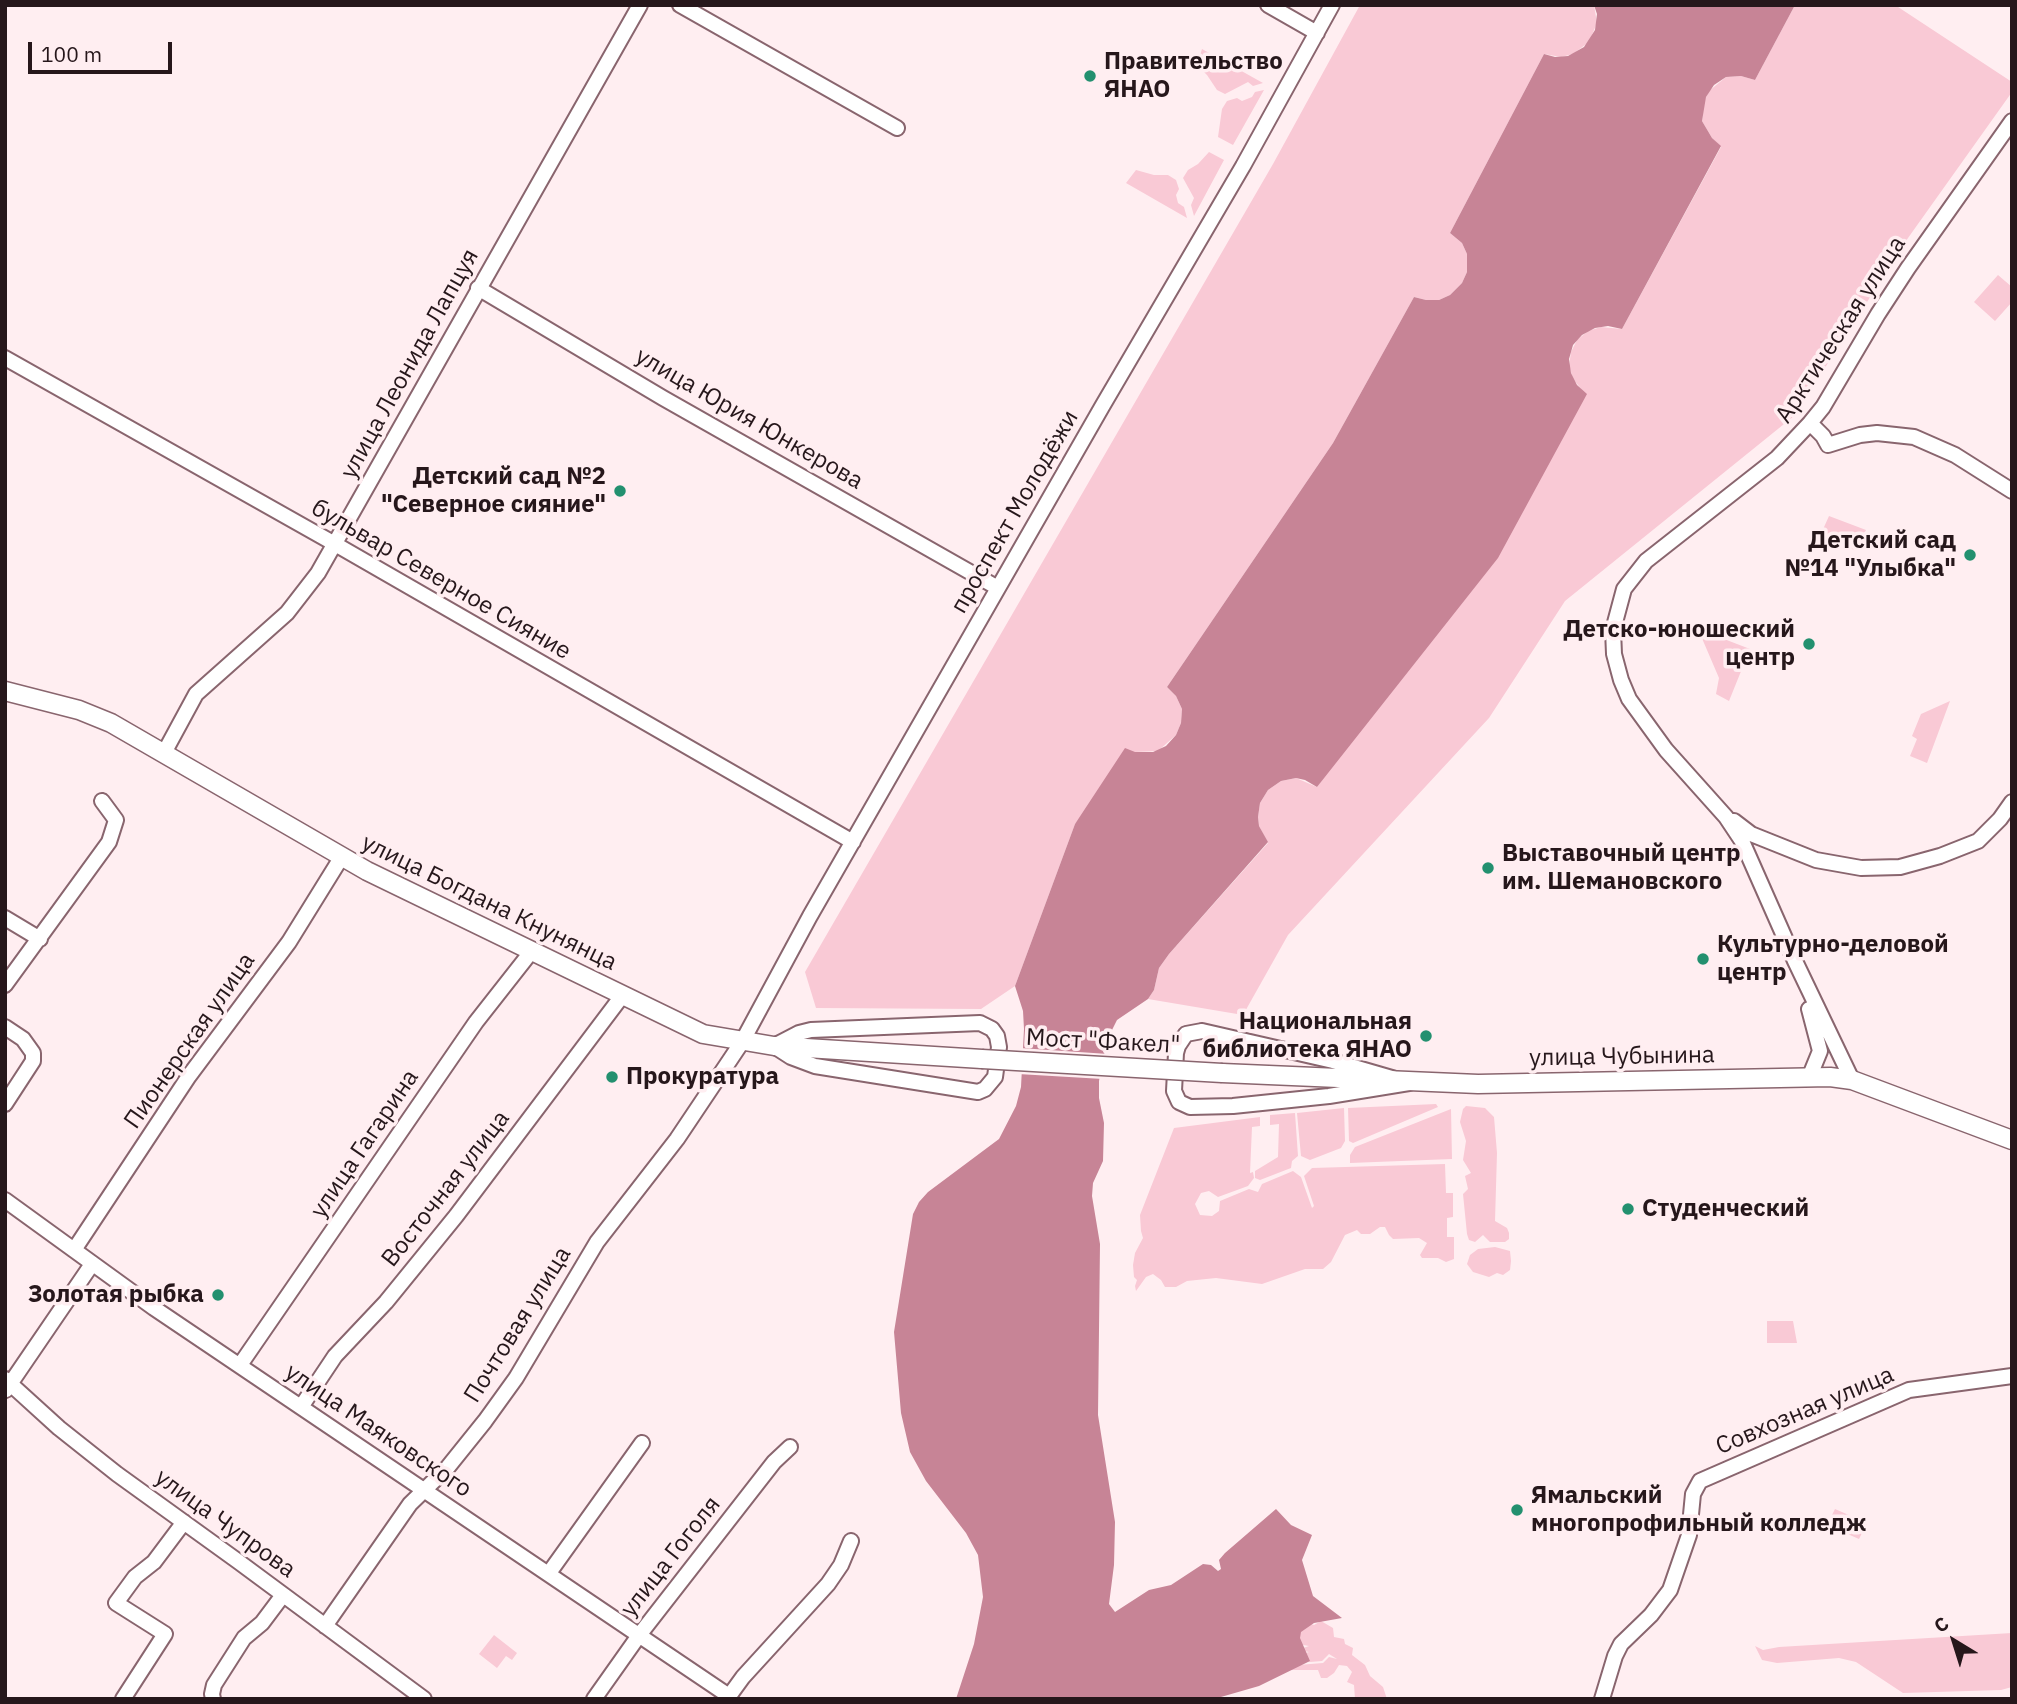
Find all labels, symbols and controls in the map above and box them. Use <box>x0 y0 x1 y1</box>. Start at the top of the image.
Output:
scale bar <box>32 28 175 72</box>
text: 100 m <box>41 40 102 68</box>
place label: Правительство ЯНАО <box>1104 48 1283 104</box>
marker: Правительство ЯНАО <box>1082 68 1098 84</box>
street label: Арктическая улица <box>1770 231 1912 429</box>
street label: улица Леонида Лапцуя <box>335 244 485 484</box>
street label: улица Юрия Юнкерова <box>630 342 868 496</box>
street label: проспект Молодёжи <box>945 405 1085 619</box>
place label: Детский сад №2 "Северное сияние" <box>381 463 606 519</box>
marker: Детский сад №2 "Северное сияние" <box>612 483 628 499</box>
street label: бульвар Северное Сияние <box>306 494 576 666</box>
place label: Детский сад №14 "Улыбка" <box>1784 527 1956 583</box>
marker: Детский сад №14 "Улыбка" <box>1962 547 1978 563</box>
place label: Детско-юношеский центр <box>1563 616 1795 672</box>
marker: Детско-юношеский центр <box>1801 636 1817 652</box>
street label: улица Богдана Кнунянца <box>357 829 621 977</box>
place label: Выставочный центр им. Шемановского <box>1502 840 1741 896</box>
marker: Выставочный центр им. Шемановского <box>1480 860 1496 876</box>
place label: Культурно-деловой центр <box>1717 931 1949 987</box>
street label: Пионерская улица <box>118 947 262 1135</box>
marker: Культурно-деловой центр <box>1695 951 1711 967</box>
place label: Национальная библиотека ЯНАО <box>1203 1008 1412 1064</box>
street label: Мост "Факел" <box>1025 1024 1181 1060</box>
marker: Национальная библиотека ЯНАО <box>1418 1028 1434 1044</box>
street label: улица Чубынина <box>1529 1041 1715 1073</box>
place label: Прокуратура <box>626 1063 779 1091</box>
street label: улица Гагарина <box>305 1064 425 1224</box>
marker: Прокуратура <box>604 1069 620 1085</box>
street label: Восточная улица <box>376 1105 516 1273</box>
place label: Студенческий <box>1642 1195 1809 1223</box>
marker: Студенческий <box>1620 1201 1636 1217</box>
street label: Почтовая улица <box>458 1242 578 1408</box>
place label: Золотая рыбка <box>28 1281 204 1309</box>
marker: Золотая рыбка <box>210 1287 226 1303</box>
street label: улица Маяковского <box>279 1358 477 1504</box>
street label: Совхозная улица <box>1712 1361 1898 1461</box>
street label: улица Чупрова <box>149 1463 301 1585</box>
place label: Ямальский многопрофильный колледж <box>1531 1482 1866 1538</box>
street label: улица Гоголя <box>615 1491 727 1623</box>
marker: Ямальский многопрофильный колледж <box>1509 1502 1525 1518</box>
north arrow <box>1919 1606 1989 1676</box>
text: С <box>1929 1611 1953 1638</box>

